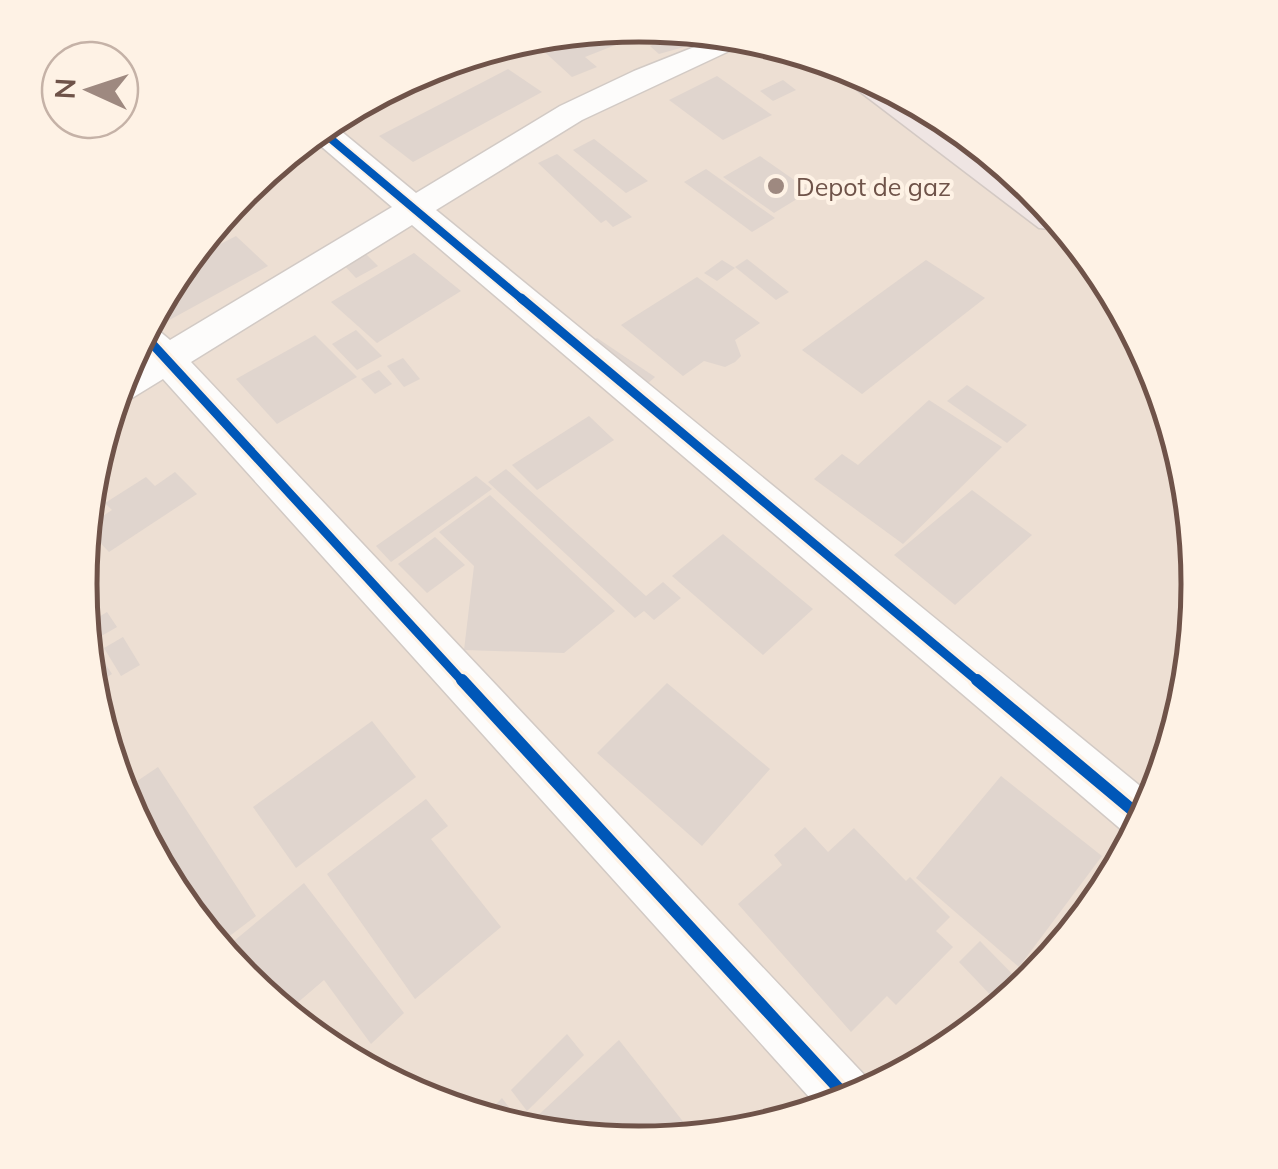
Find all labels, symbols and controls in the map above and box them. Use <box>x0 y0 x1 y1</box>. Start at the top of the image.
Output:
north arrow <box>40 40 140 140</box>
text: N <box>47 77 83 100</box>
place label: Depot de gaz <box>796 171 951 202</box>
marker: Depot de gaz <box>765 175 787 197</box>

